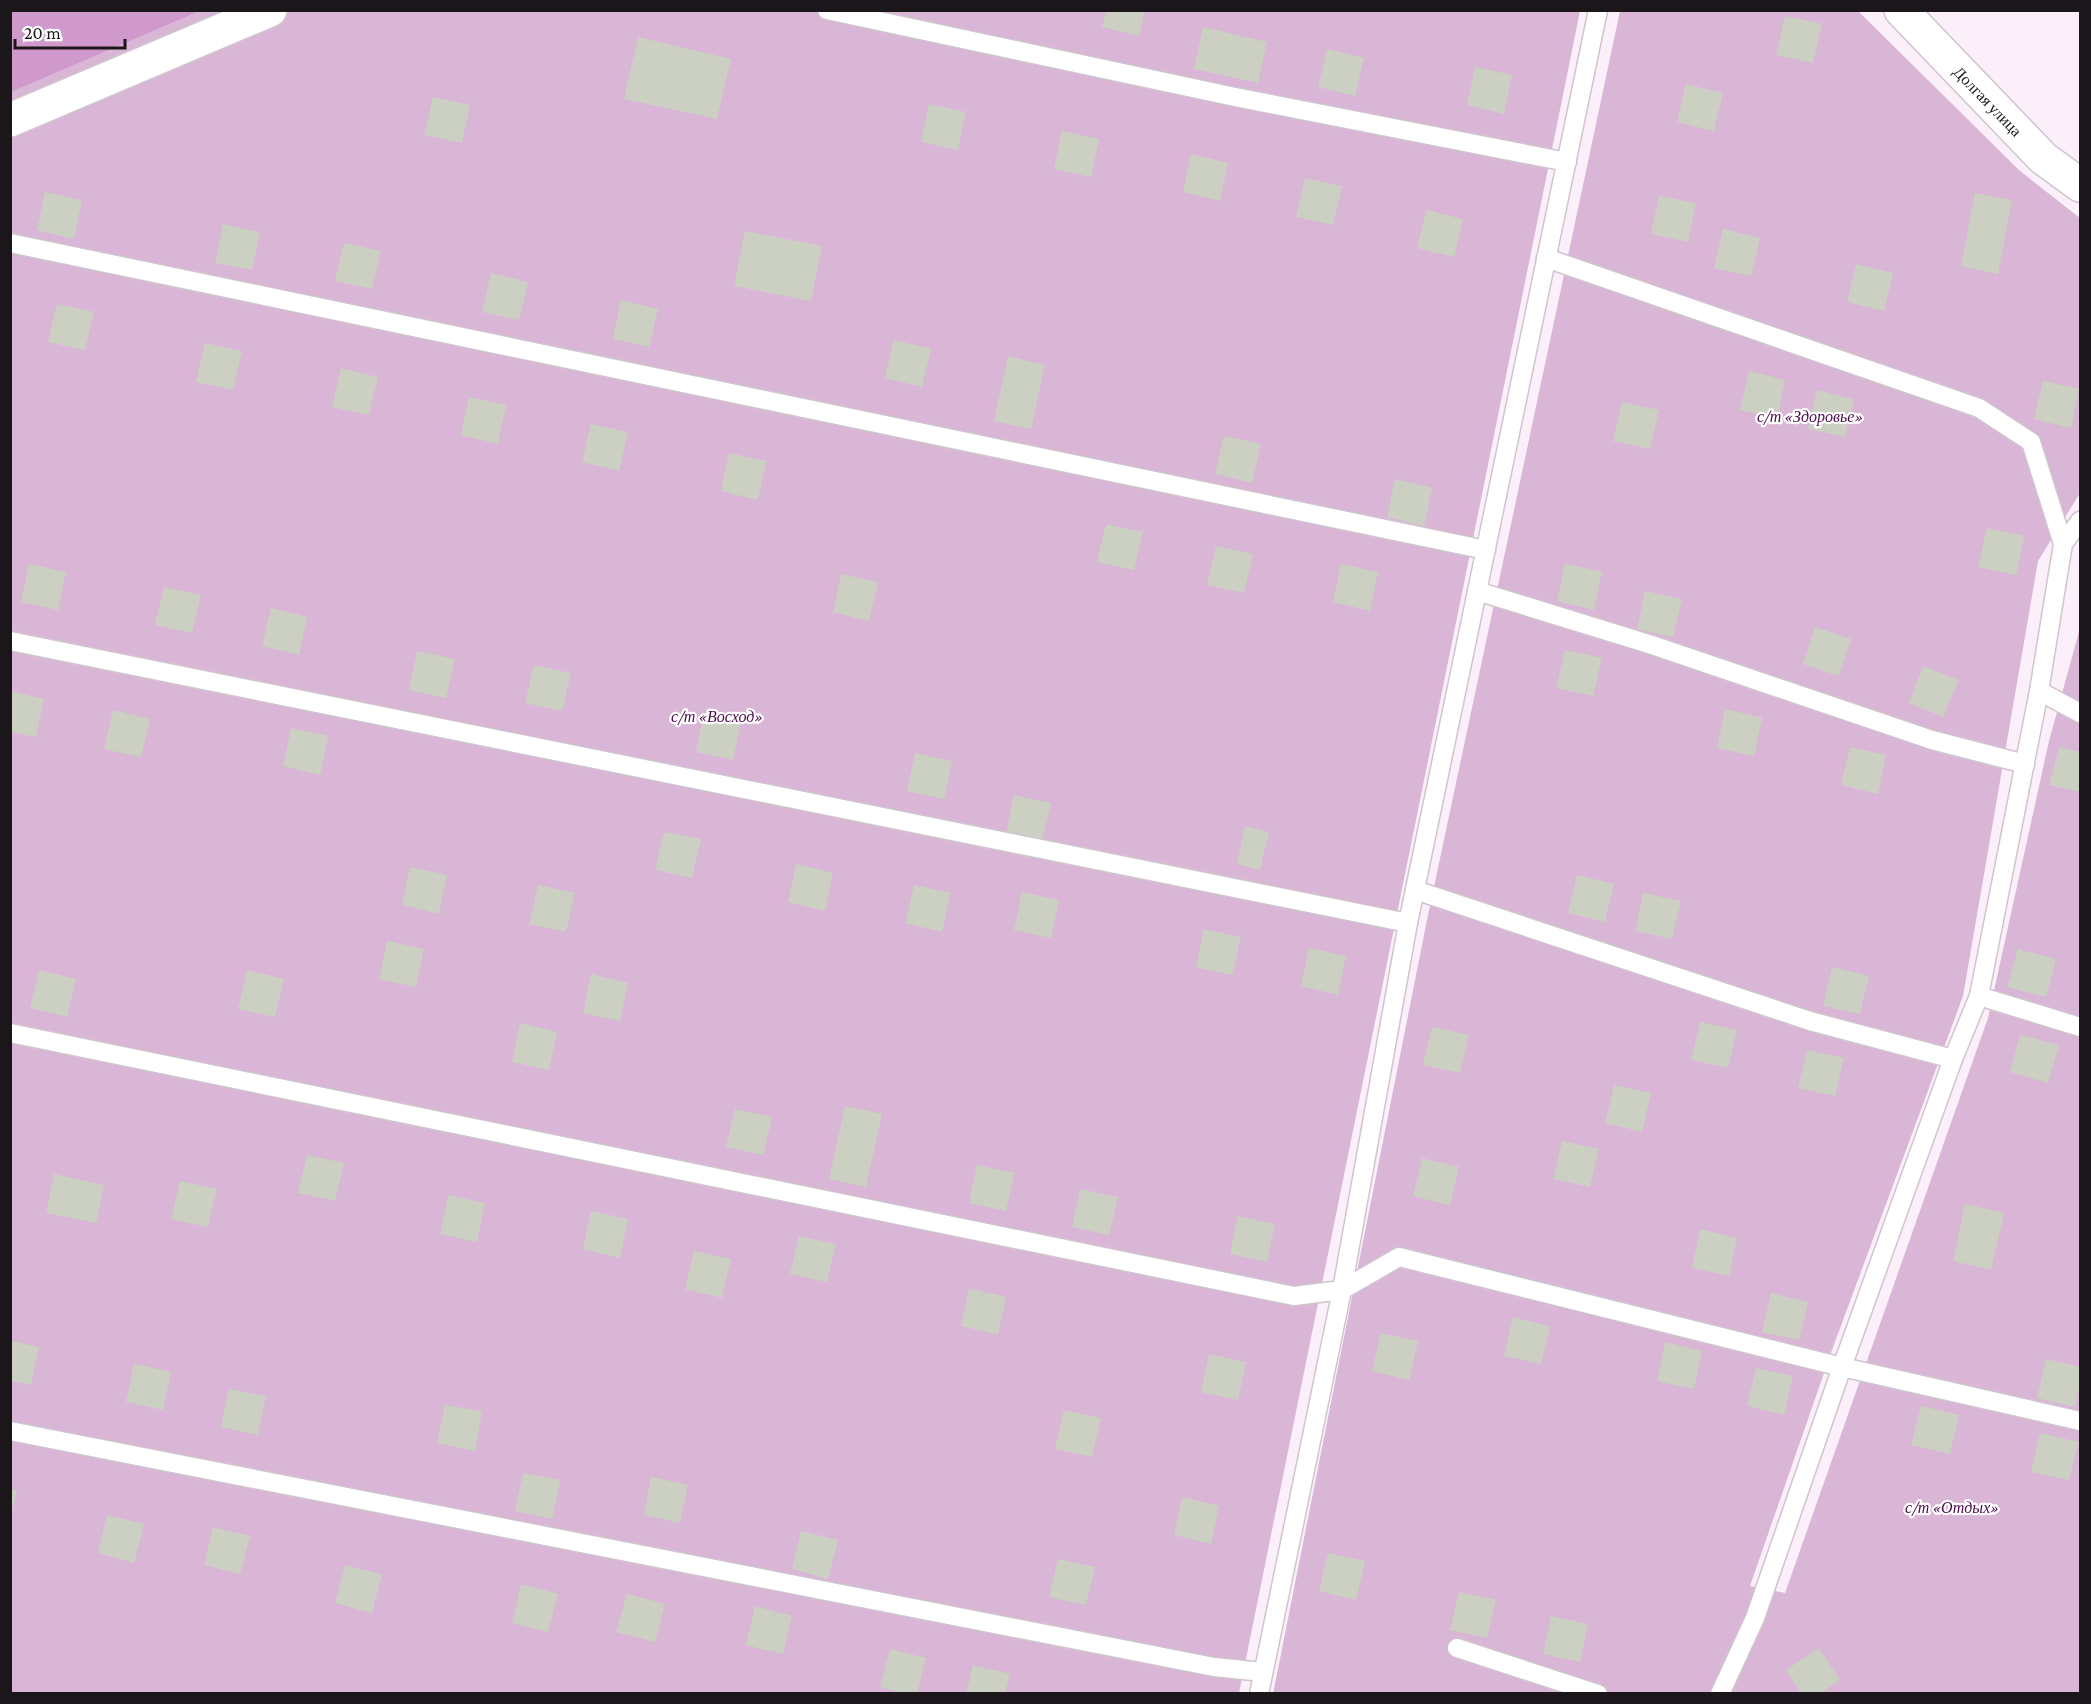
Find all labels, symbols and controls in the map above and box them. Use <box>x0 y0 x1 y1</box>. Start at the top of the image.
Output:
scale bar <box>15 12 124 50</box>
text: 20 m <box>24 23 61 43</box>
street label: Долгая улица <box>1949 63 2025 140</box>
park label: с/т «Здоровье» <box>1757 408 1863 426</box>
park label: с/т «Восход» <box>671 708 763 725</box>
park label: с/т «Отдых» <box>1905 1499 1999 1516</box>

